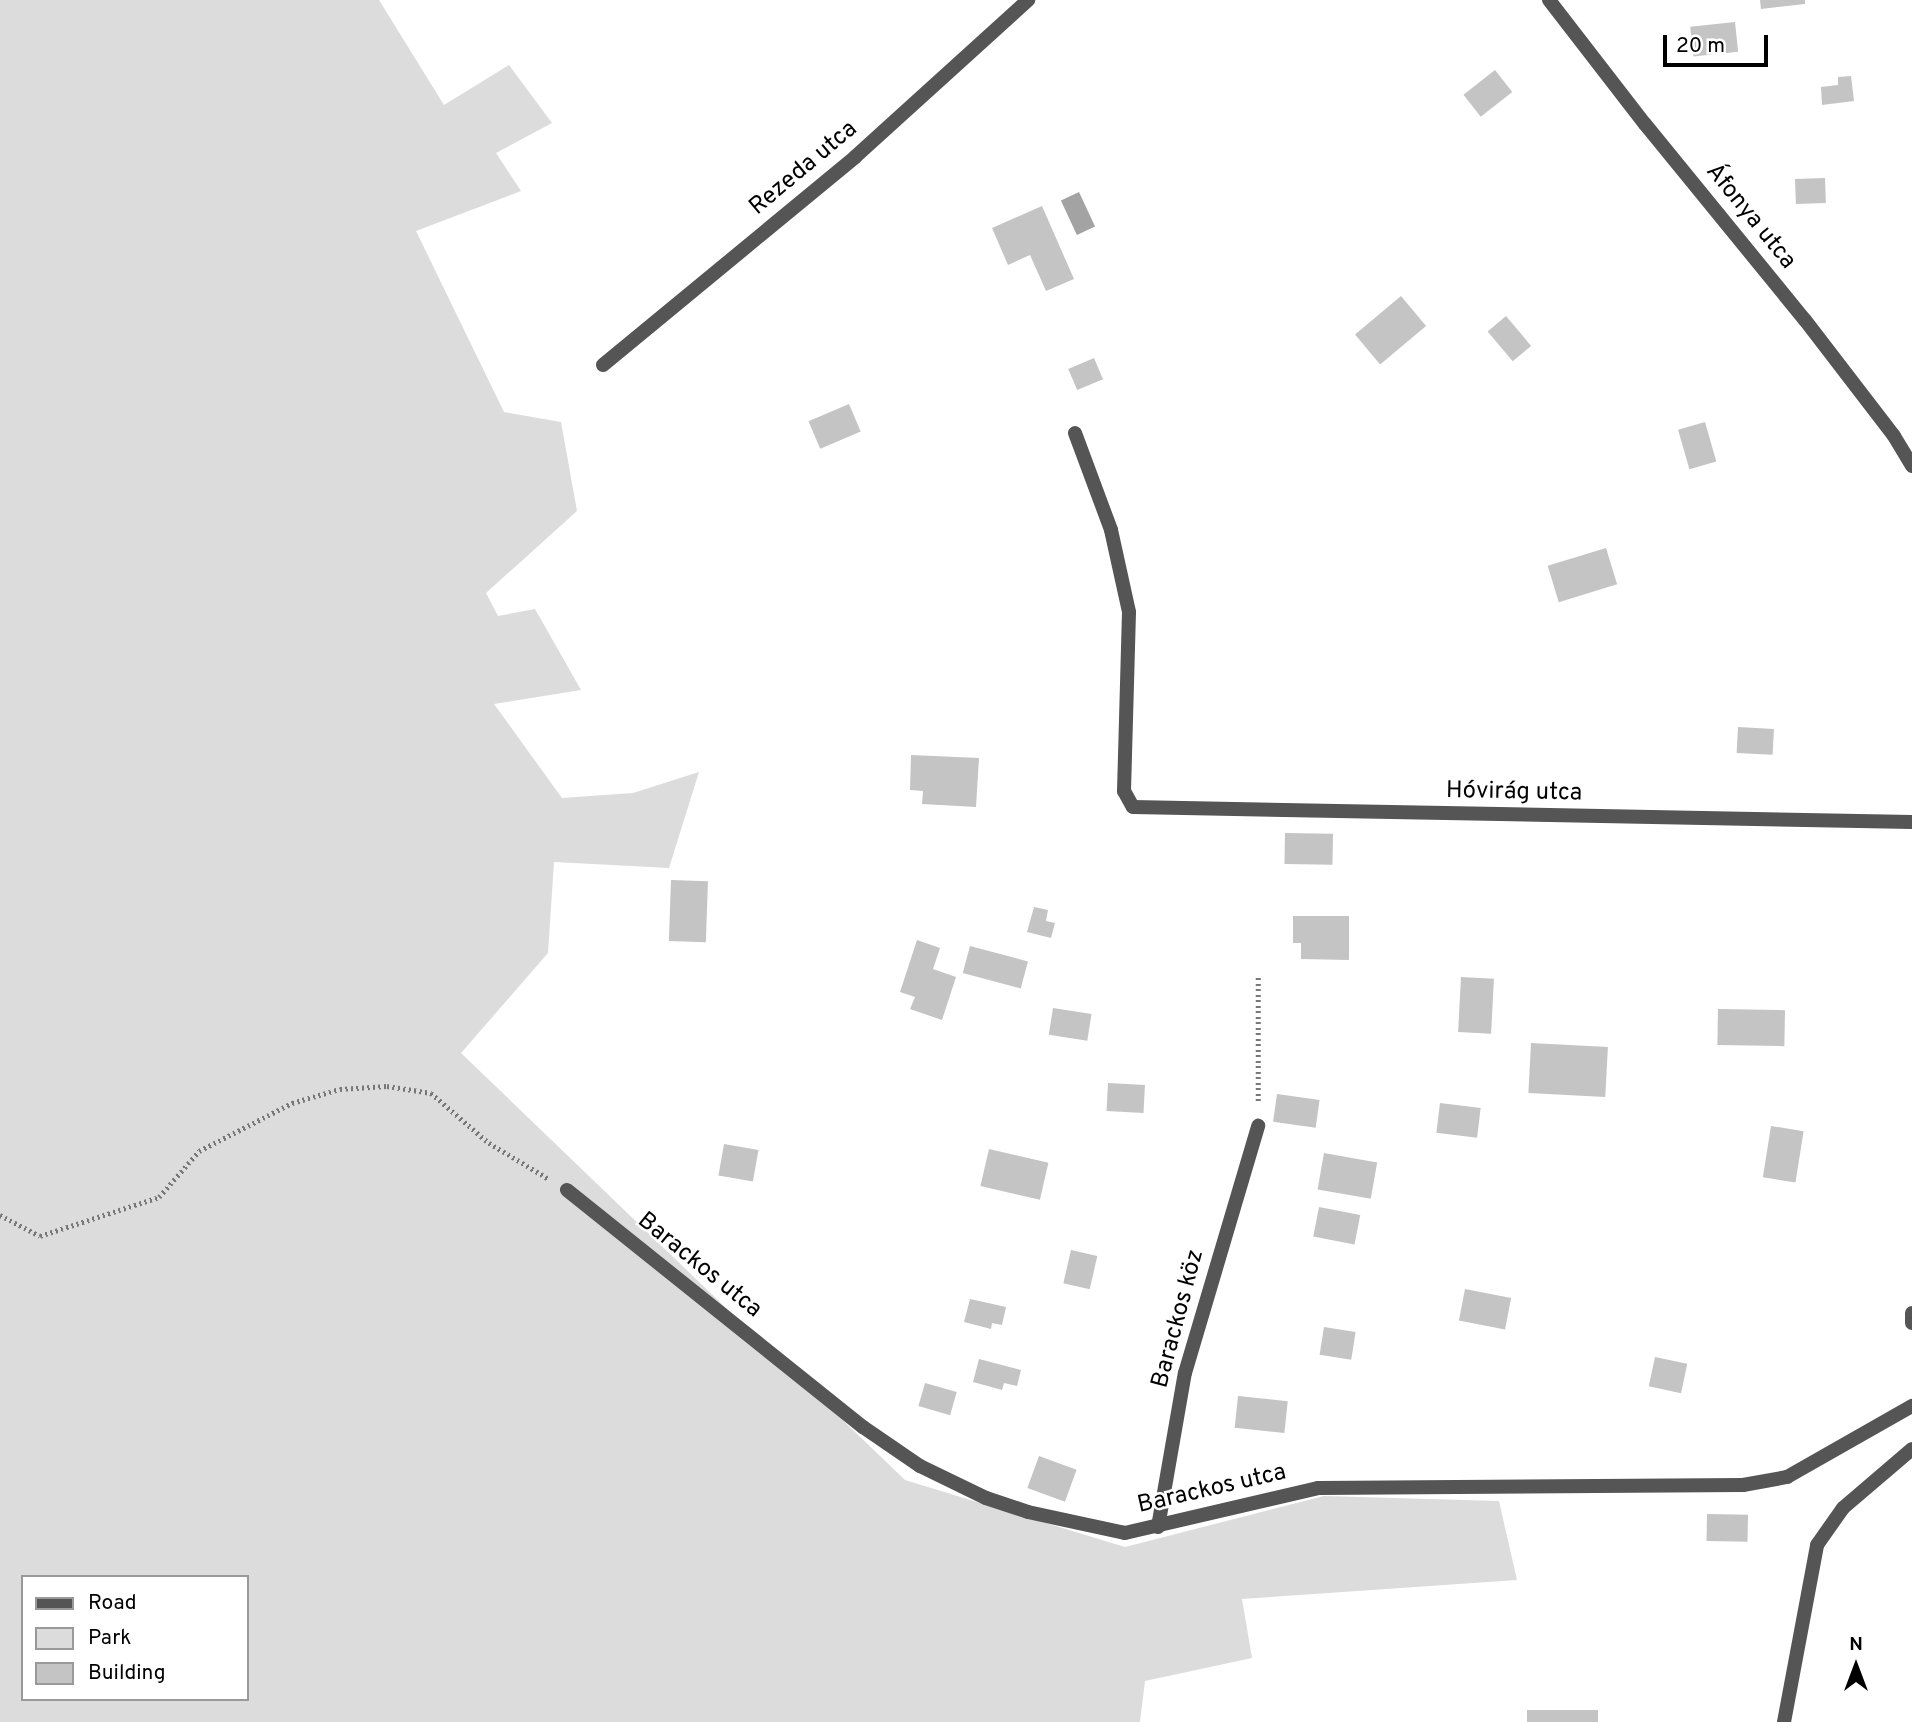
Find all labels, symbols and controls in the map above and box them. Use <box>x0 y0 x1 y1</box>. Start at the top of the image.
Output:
scale bar <box>1667 21 1772 65</box>
text: 20 m <box>1676 33 1725 60</box>
street label: Rezeda utca <box>744 116 864 222</box>
street label: Áfonya utca <box>1699 158 1801 276</box>
street label: Hóvirág utca <box>1446 777 1582 809</box>
street label: Barackos utca <box>631 1207 767 1325</box>
street label: Barackos köz <box>1147 1247 1211 1391</box>
street label: Barackos utca <box>1135 1459 1289 1521</box>
legend <box>21 1575 248 1701</box>
text: Road <box>88 1590 137 1617</box>
text: Park <box>88 1625 131 1652</box>
north arrow <box>1821 1631 1891 1701</box>
text: N <box>1849 1633 1863 1657</box>
text: Building <box>88 1660 166 1687</box>

